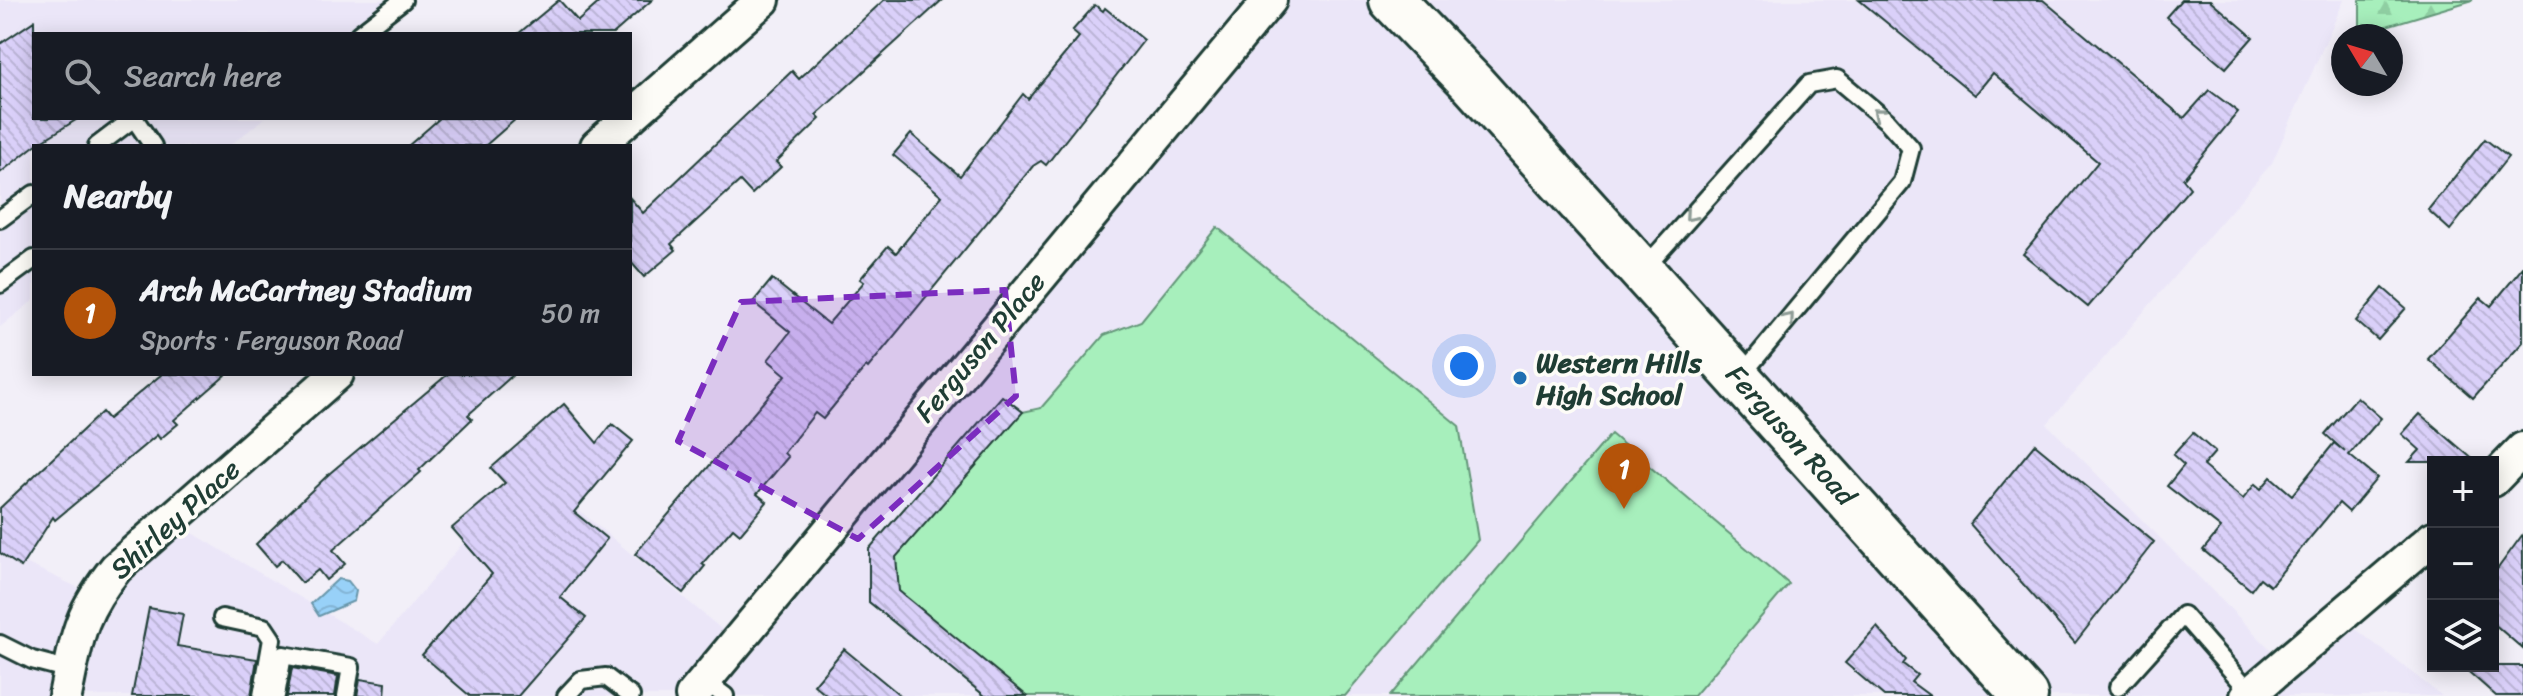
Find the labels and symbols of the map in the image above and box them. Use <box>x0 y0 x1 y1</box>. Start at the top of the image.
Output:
north arrow <box>2331 24 2403 96</box>
one-way arrow <box>1872 108 1887 123</box>
one-way arrow <box>1685 207 1699 222</box>
street label: Ferguson Place <box>902 260 1058 434</box>
one-way arrow <box>1779 313 1794 327</box>
place label: Western Hills High School <box>1536 338 1703 419</box>
your location <box>1444 346 1484 386</box>
street label: Ferguson Road <box>1713 352 1870 519</box>
marker: Western Hills High School <box>1511 369 1529 387</box>
pin: 1 <box>1598 443 1650 509</box>
street label: Shirley Place <box>98 446 252 592</box>

